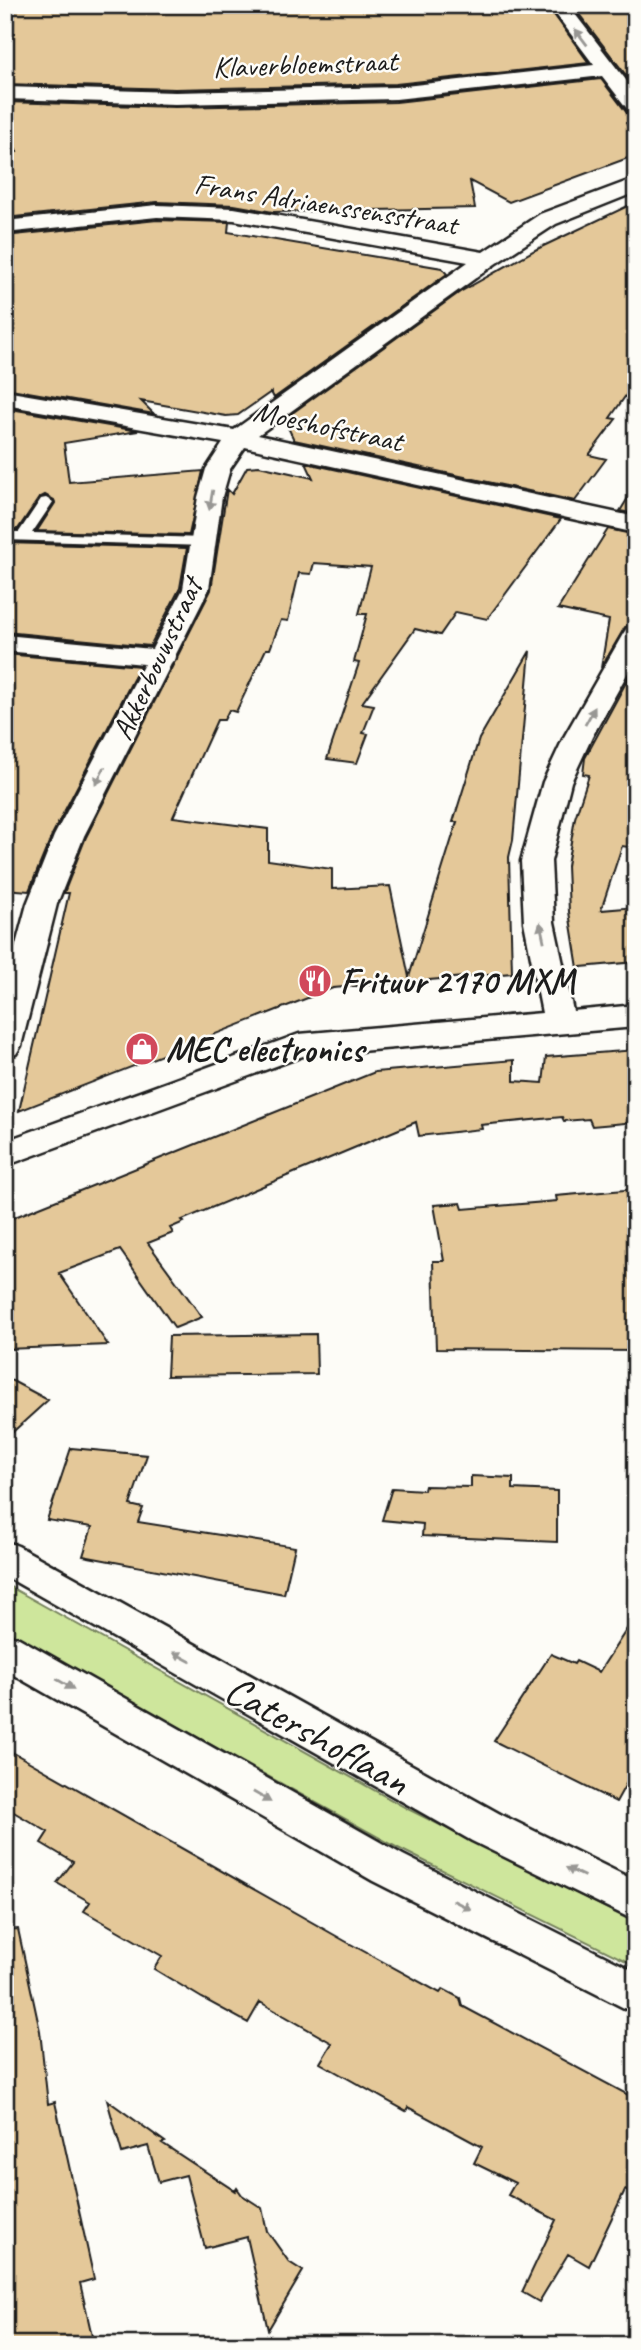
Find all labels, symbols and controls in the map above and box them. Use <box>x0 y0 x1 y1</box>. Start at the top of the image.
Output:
one-way arrow <box>575 28 589 46</box>
street label: Klaverbloemstraat <box>212 42 401 86</box>
street label: Frans Adriaenssensstraat <box>192 164 463 244</box>
street label: Moeshofstraat <box>250 392 409 461</box>
one-way arrow <box>205 489 216 511</box>
street label: Akkerbouwstraat <box>103 569 213 746</box>
one-way arrow <box>584 706 596 726</box>
one-way arrow <box>95 766 106 786</box>
one-way arrow <box>536 921 547 943</box>
place label: Frituur 2170 MXM <box>340 959 577 1004</box>
restaurant icon: Frituur 2170 MXM <box>296 962 334 1000</box>
place label: MEC electronics <box>166 1027 368 1072</box>
shop icon: MEC electronics <box>123 1030 161 1068</box>
one-way arrow <box>172 1651 191 1663</box>
street label: Catershoflaan <box>216 1663 420 1808</box>
one-way arrow <box>55 1678 74 1690</box>
one-way arrow <box>252 1791 272 1803</box>
one-way arrow <box>565 1866 585 1877</box>
one-way arrow <box>452 1900 472 1911</box>

